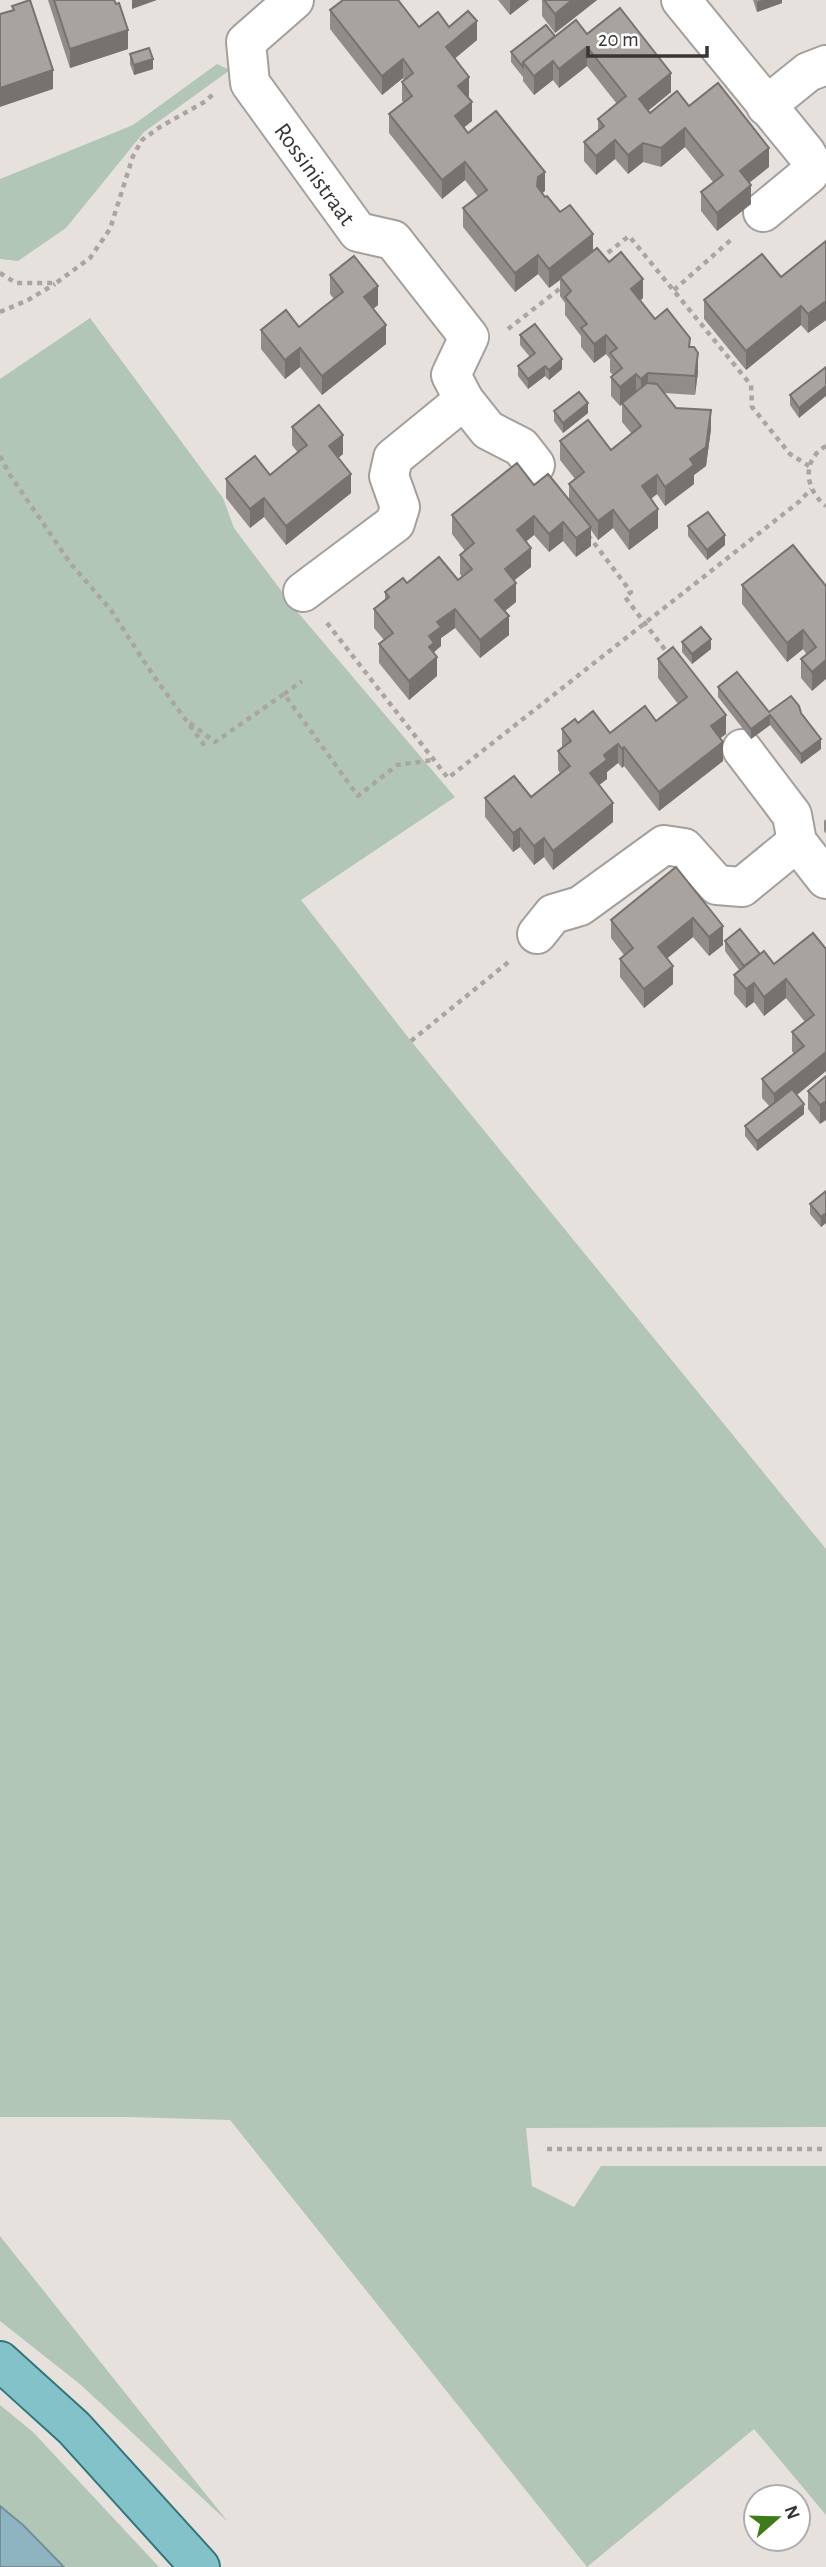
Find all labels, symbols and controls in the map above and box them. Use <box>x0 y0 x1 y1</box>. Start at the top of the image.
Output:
scale bar <box>588 14 707 58</box>
text: 20 m <box>598 29 639 50</box>
street label: Rossinistraat <box>269 119 359 230</box>
north arrow <box>742 2483 812 2553</box>
text: N <box>780 2503 803 2522</box>

